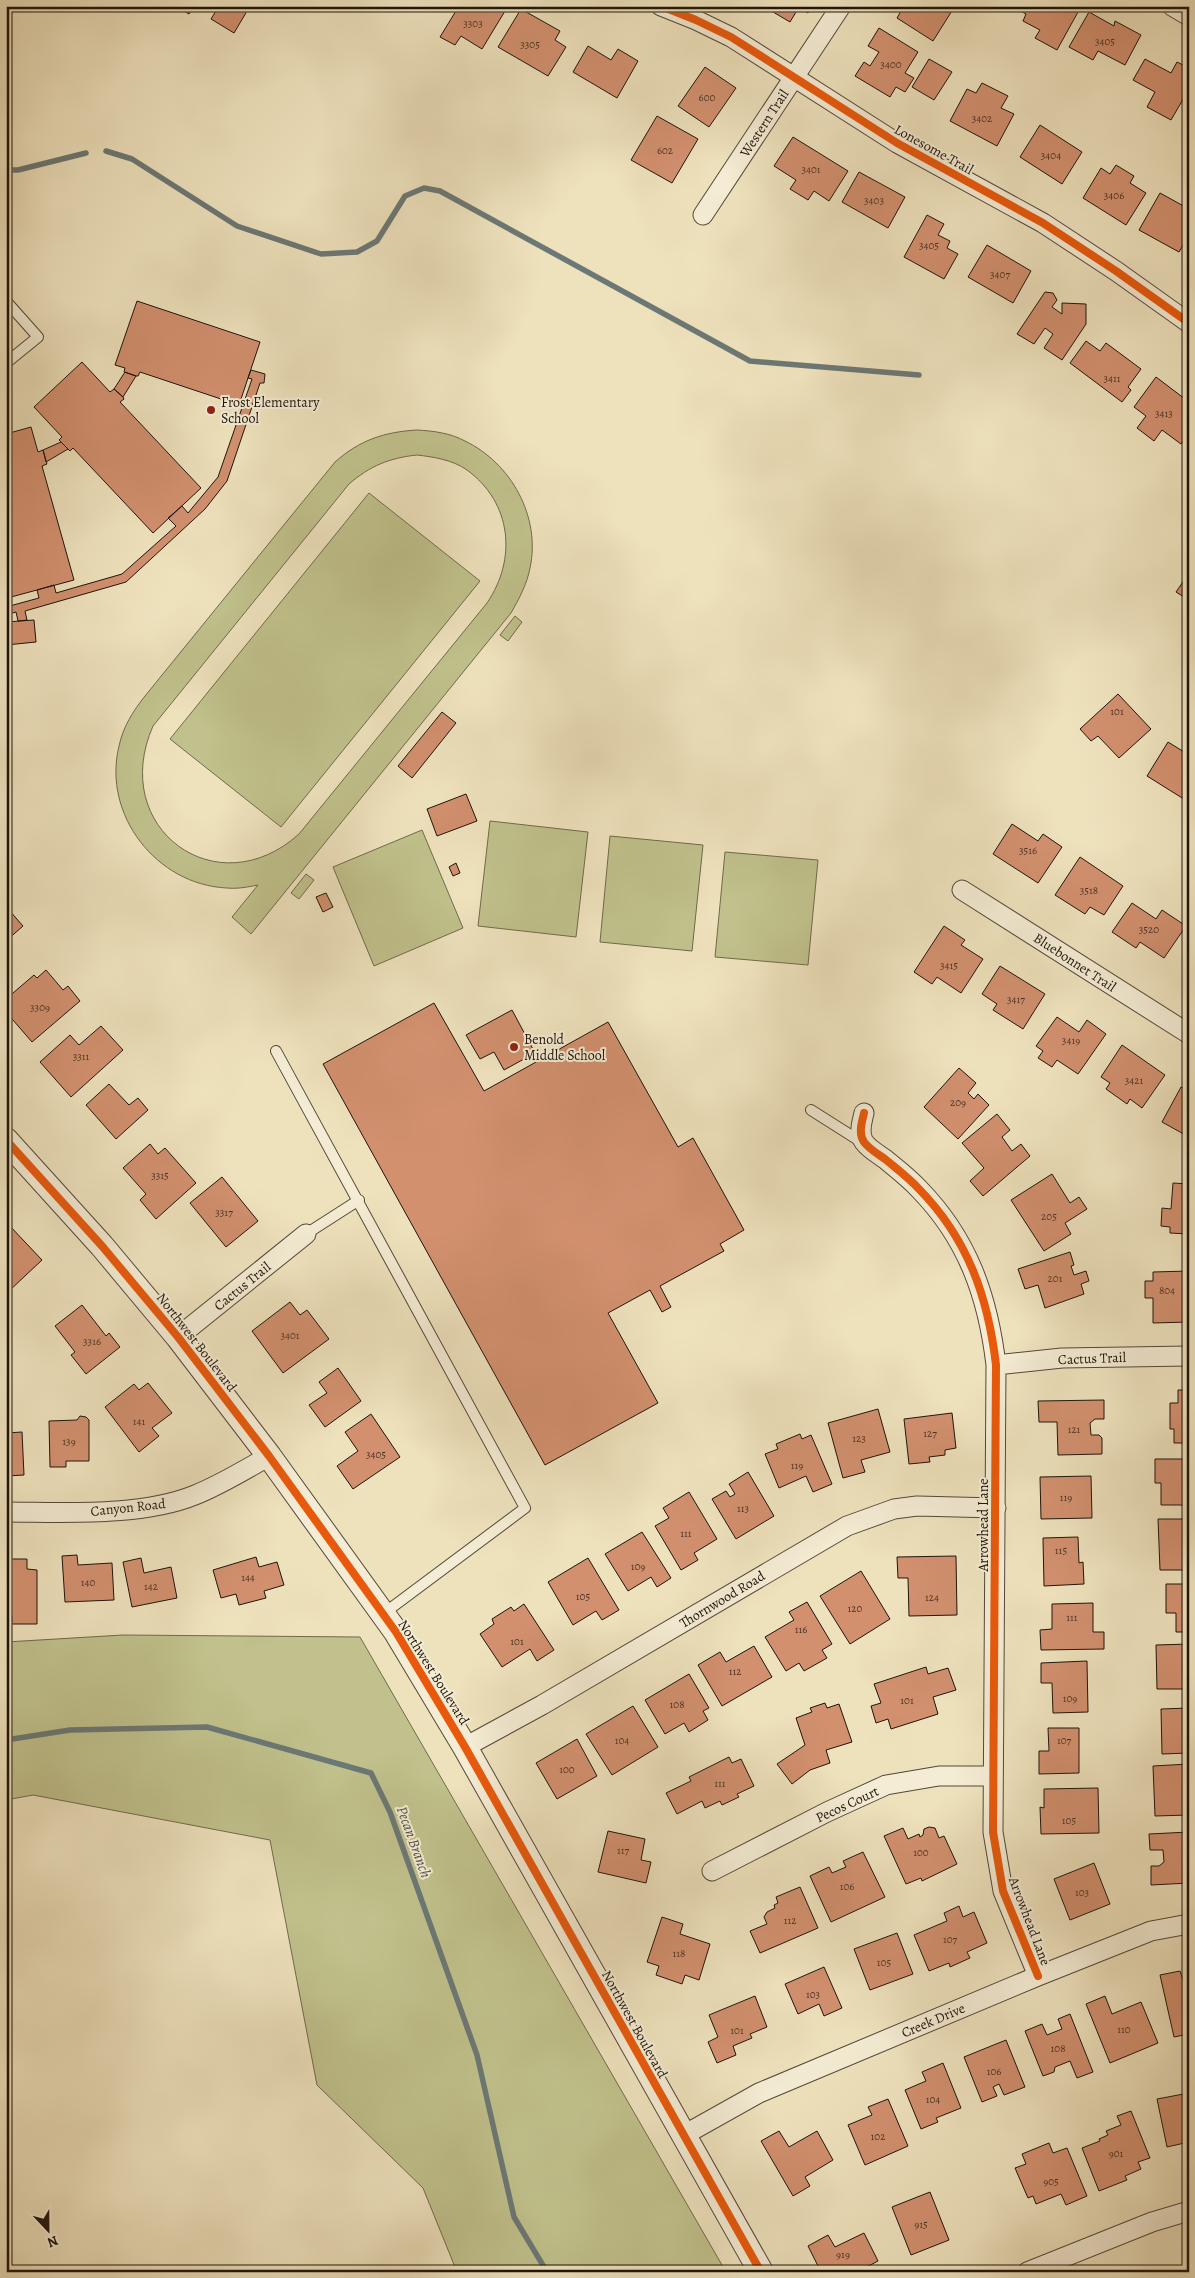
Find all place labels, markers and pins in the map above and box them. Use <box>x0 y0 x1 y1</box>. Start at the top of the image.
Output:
place label: Frost Elementary School <box>221 393 320 428</box>
marker: Frost Elementary School <box>205 404 217 416</box>
place label: Benold Middle School <box>524 1030 606 1065</box>
marker: Benold Middle School <box>508 1041 520 1053</box>

